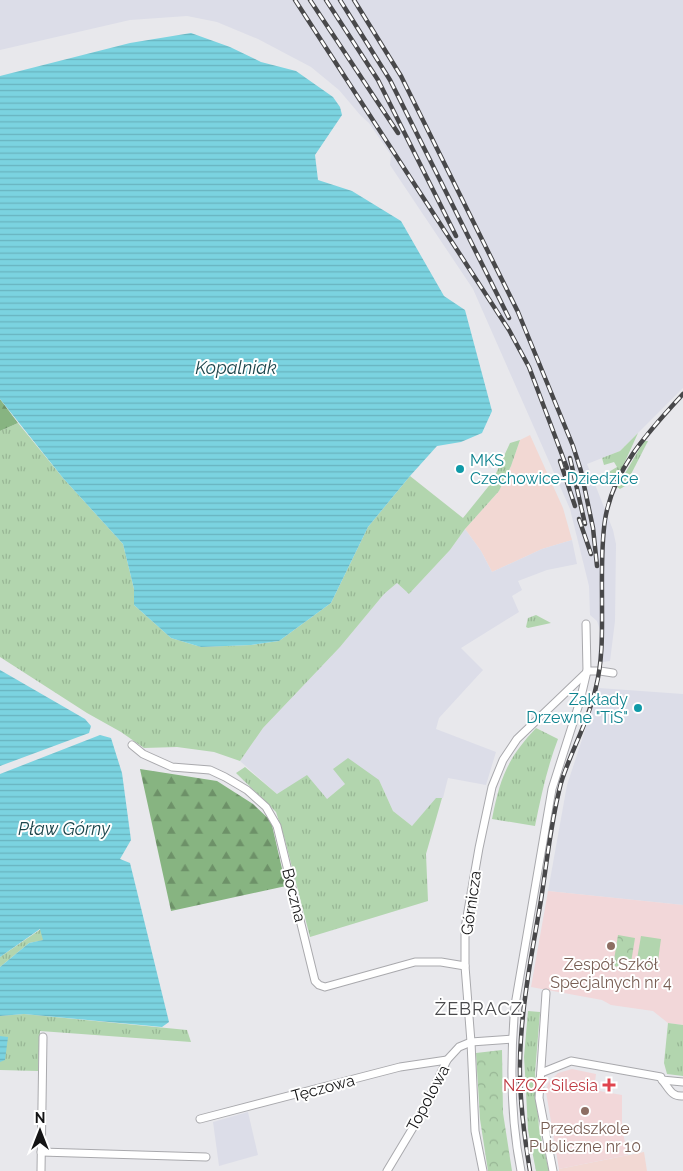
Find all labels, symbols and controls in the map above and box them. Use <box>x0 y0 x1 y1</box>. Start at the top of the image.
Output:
water label: Kopalniak <box>195 357 277 378</box>
place label: MKS Czechowice-Dziedzice <box>470 451 638 488</box>
marker: MKS Czechowice-Dziedzice <box>454 463 466 475</box>
place label: Zakłady Drzewne "TiS" <box>526 690 628 727</box>
marker: Zakłady Drzewne "TiS" <box>632 702 644 714</box>
water label: Pław Górny <box>18 818 111 839</box>
street label: Boczna <box>278 866 310 924</box>
street label: Górnicza <box>457 870 485 936</box>
marker: Zespół Szkół Specjalnych nr 4 <box>605 940 617 952</box>
place label: Zespół Szkół Specjalnych nr 4 <box>550 955 672 992</box>
district label: ŻEBRACZ <box>435 998 523 1019</box>
street label: Topolowa <box>403 1062 453 1134</box>
street label: Tęczowa <box>289 1070 357 1106</box>
place label: NZOZ Silesia <box>503 1076 598 1095</box>
marker: NZOZ Silesia <box>602 1078 616 1092</box>
marker: Przedszkole Publiczne nr 10 <box>579 1105 591 1117</box>
north arrow <box>15 1106 65 1156</box>
text: N <box>35 1110 45 1126</box>
place label: Przedszkole Publiczne nr 10 <box>529 1119 641 1156</box>

